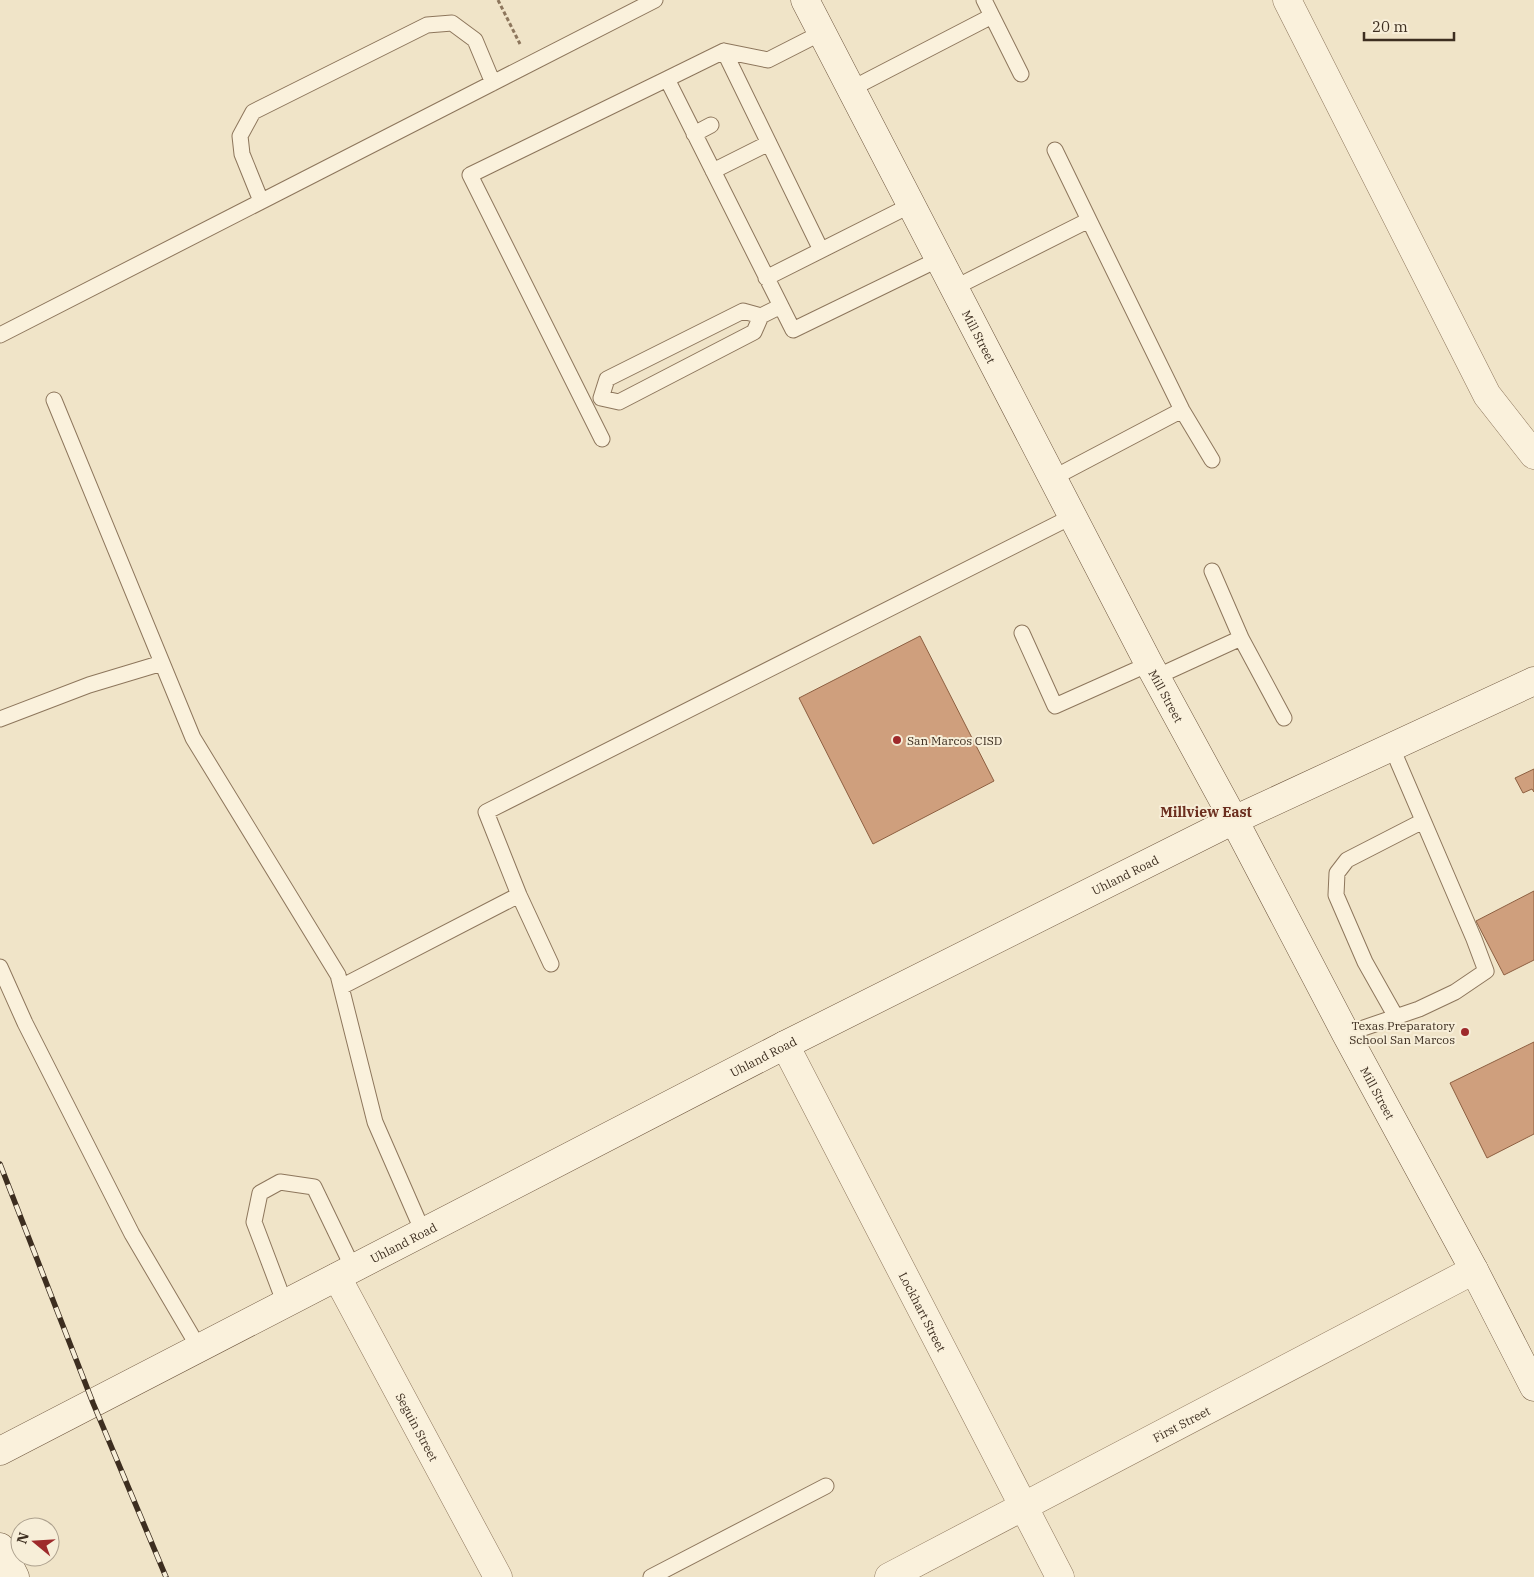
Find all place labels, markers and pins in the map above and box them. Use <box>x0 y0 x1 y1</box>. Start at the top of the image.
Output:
place label: San Marcos CISD <box>907 733 1002 748</box>
marker: San Marcos CISD <box>891 734 903 746</box>
place label: Texas Preparatory School San Marcos <box>1349 1018 1456 1047</box>
marker: Texas Preparatory School San Marcos <box>1459 1026 1471 1038</box>

